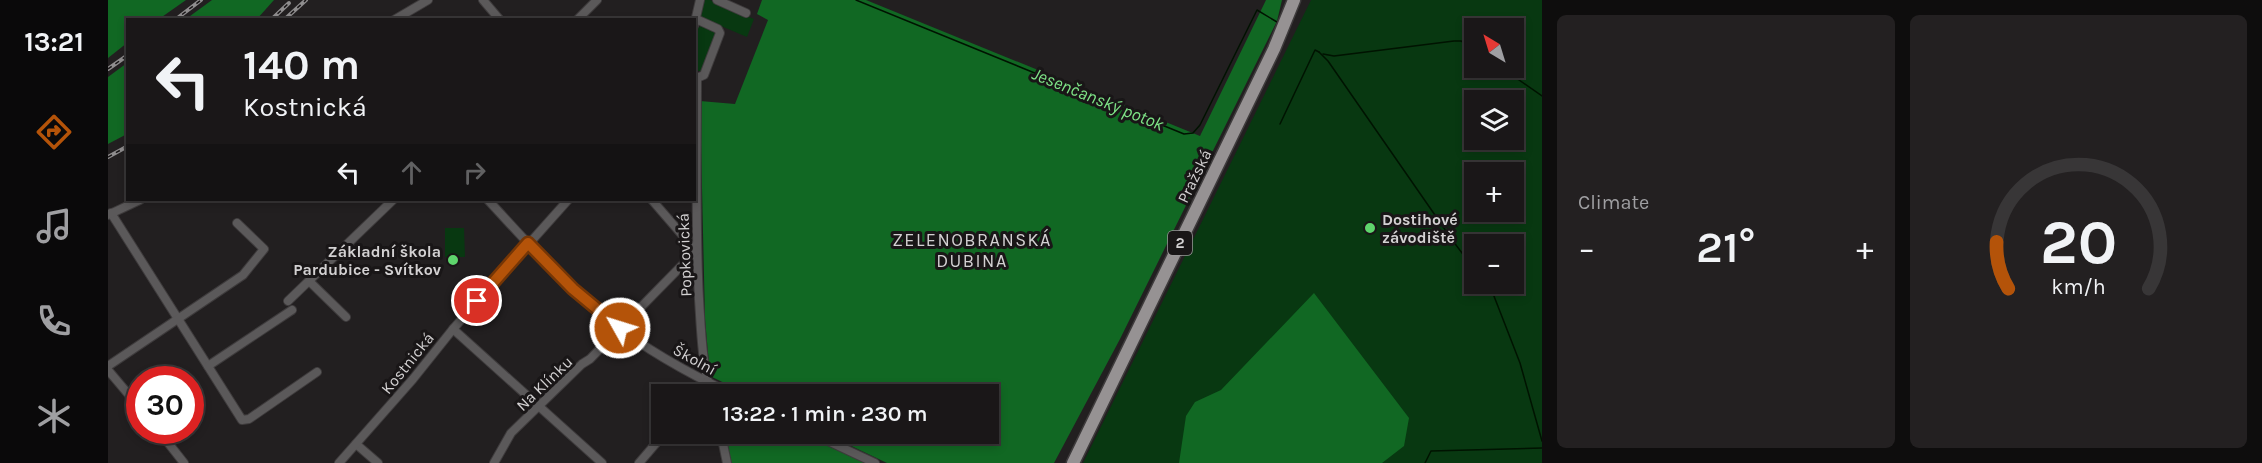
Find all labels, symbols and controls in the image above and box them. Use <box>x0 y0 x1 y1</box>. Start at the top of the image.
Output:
north arrow <box>1464 18 1524 78</box>
map controls <box>1464 18 1524 294</box>
text: 13:21 <box>24 26 84 58</box>
text: 140 m <box>243 40 360 90</box>
icon: left <box>144 42 222 120</box>
water label: Jesenčanský potok <box>1029 63 1168 136</box>
button: layers <box>1464 90 1524 150</box>
text: Kostnická <box>243 91 367 123</box>
icon: directions <box>33 111 75 153</box>
street label: Pražská <box>1173 146 1216 206</box>
icon: left <box>332 156 365 189</box>
icon: ahead <box>395 156 428 189</box>
icon: right <box>458 156 491 189</box>
button: + <box>1464 162 1524 222</box>
text: Climate <box>1578 191 1649 214</box>
icon: music <box>33 205 75 247</box>
text: 20 <box>2040 206 2117 279</box>
place label: Dostihové závodiště <box>1382 210 1458 247</box>
street label: Popkovická <box>674 213 695 297</box>
marker: Dostihové závodiště <box>1363 221 1377 235</box>
text: 21° <box>1696 221 1756 273</box>
district label: ZELENOBRANSKÁ DUBINA <box>892 228 1052 272</box>
text: − <box>1578 229 1595 267</box>
text: + <box>1856 229 1873 267</box>
road number: 2 <box>1168 231 1192 255</box>
button: − <box>1464 234 1524 294</box>
place label: Základní škola Pardubice - Svítkov <box>293 242 442 279</box>
marker: Základní škola Pardubice - Svítkov <box>446 253 460 267</box>
text: km/h <box>2051 274 2105 299</box>
pin <box>451 275 502 326</box>
icon: arrive <box>460 284 493 317</box>
position arrow <box>588 296 652 360</box>
icon: phone <box>33 300 75 342</box>
street label: Kostnická <box>377 329 438 398</box>
street label: Školní <box>670 340 720 379</box>
street label: Na Klínku <box>512 352 576 415</box>
speed limit sign: 30 <box>126 366 204 444</box>
icon: climate <box>33 395 75 437</box>
text: 13:22 · 1 min · 230 m <box>722 401 928 427</box>

